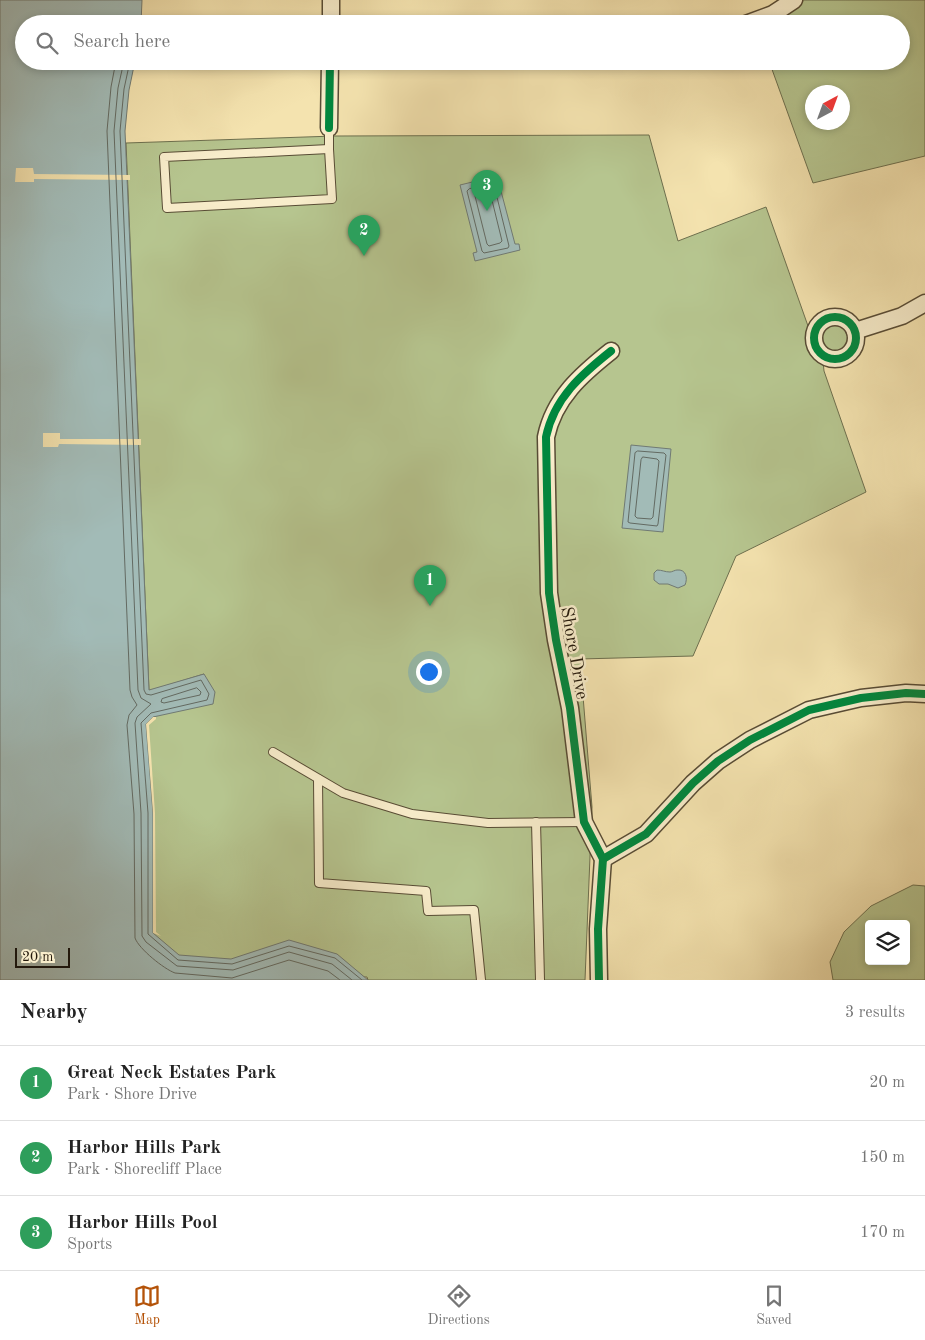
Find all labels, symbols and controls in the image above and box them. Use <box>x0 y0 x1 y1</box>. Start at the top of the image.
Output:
search box <box>15 15 910 70</box>
icon: search <box>33 29 61 57</box>
text: Search here <box>73 33 170 52</box>
north arrow <box>805 85 850 130</box>
pin: 3 <box>471 170 503 211</box>
pin: 2 <box>348 215 380 256</box>
pin: 1 <box>414 565 446 606</box>
street label: Shore Drive <box>557 605 591 701</box>
your location <box>416 659 442 685</box>
map controls <box>865 920 910 965</box>
button: layers <box>865 920 910 965</box>
scale bar <box>15 945 70 968</box>
text: 20 m <box>22 950 53 964</box>
text: Nearby <box>20 1002 88 1023</box>
text: 3 results <box>845 1005 905 1021</box>
text: Great Neck Estates Park <box>67 1064 276 1083</box>
text: 1 <box>31 1075 41 1091</box>
text: 20 m <box>869 1075 905 1091</box>
text: Park · Shore Drive <box>67 1087 197 1103</box>
text: Harbor Hills Park <box>67 1139 221 1158</box>
text: 2 <box>31 1150 41 1166</box>
text: 150 m <box>860 1150 905 1166</box>
text: Park · Shorecliff Place <box>67 1162 222 1178</box>
text: Harbor Hills Pool <box>67 1214 218 1233</box>
text: 3 <box>31 1225 41 1241</box>
text: 170 m <box>860 1225 905 1241</box>
text: Sports <box>67 1237 112 1253</box>
tab: Map <box>133 1282 161 1329</box>
tab: Directions <box>428 1282 490 1329</box>
tab: Saved <box>756 1282 792 1329</box>

